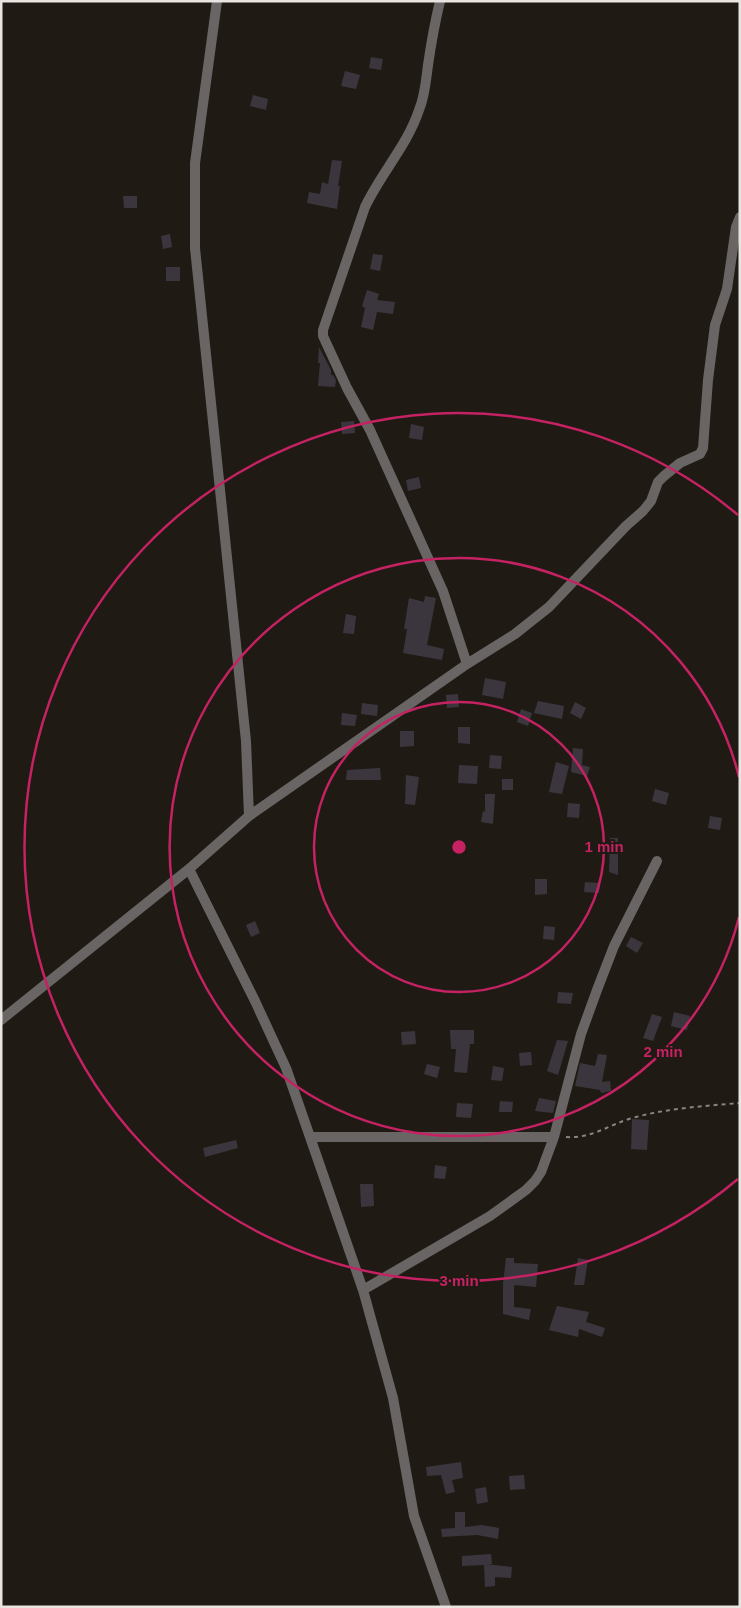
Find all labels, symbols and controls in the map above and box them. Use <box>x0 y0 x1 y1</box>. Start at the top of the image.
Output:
centre of rings <box>450 838 468 856</box>
text: 1 min <box>584 838 624 855</box>
text: 2 min <box>643 1043 683 1060</box>
text: 3 min <box>439 1272 479 1289</box>

